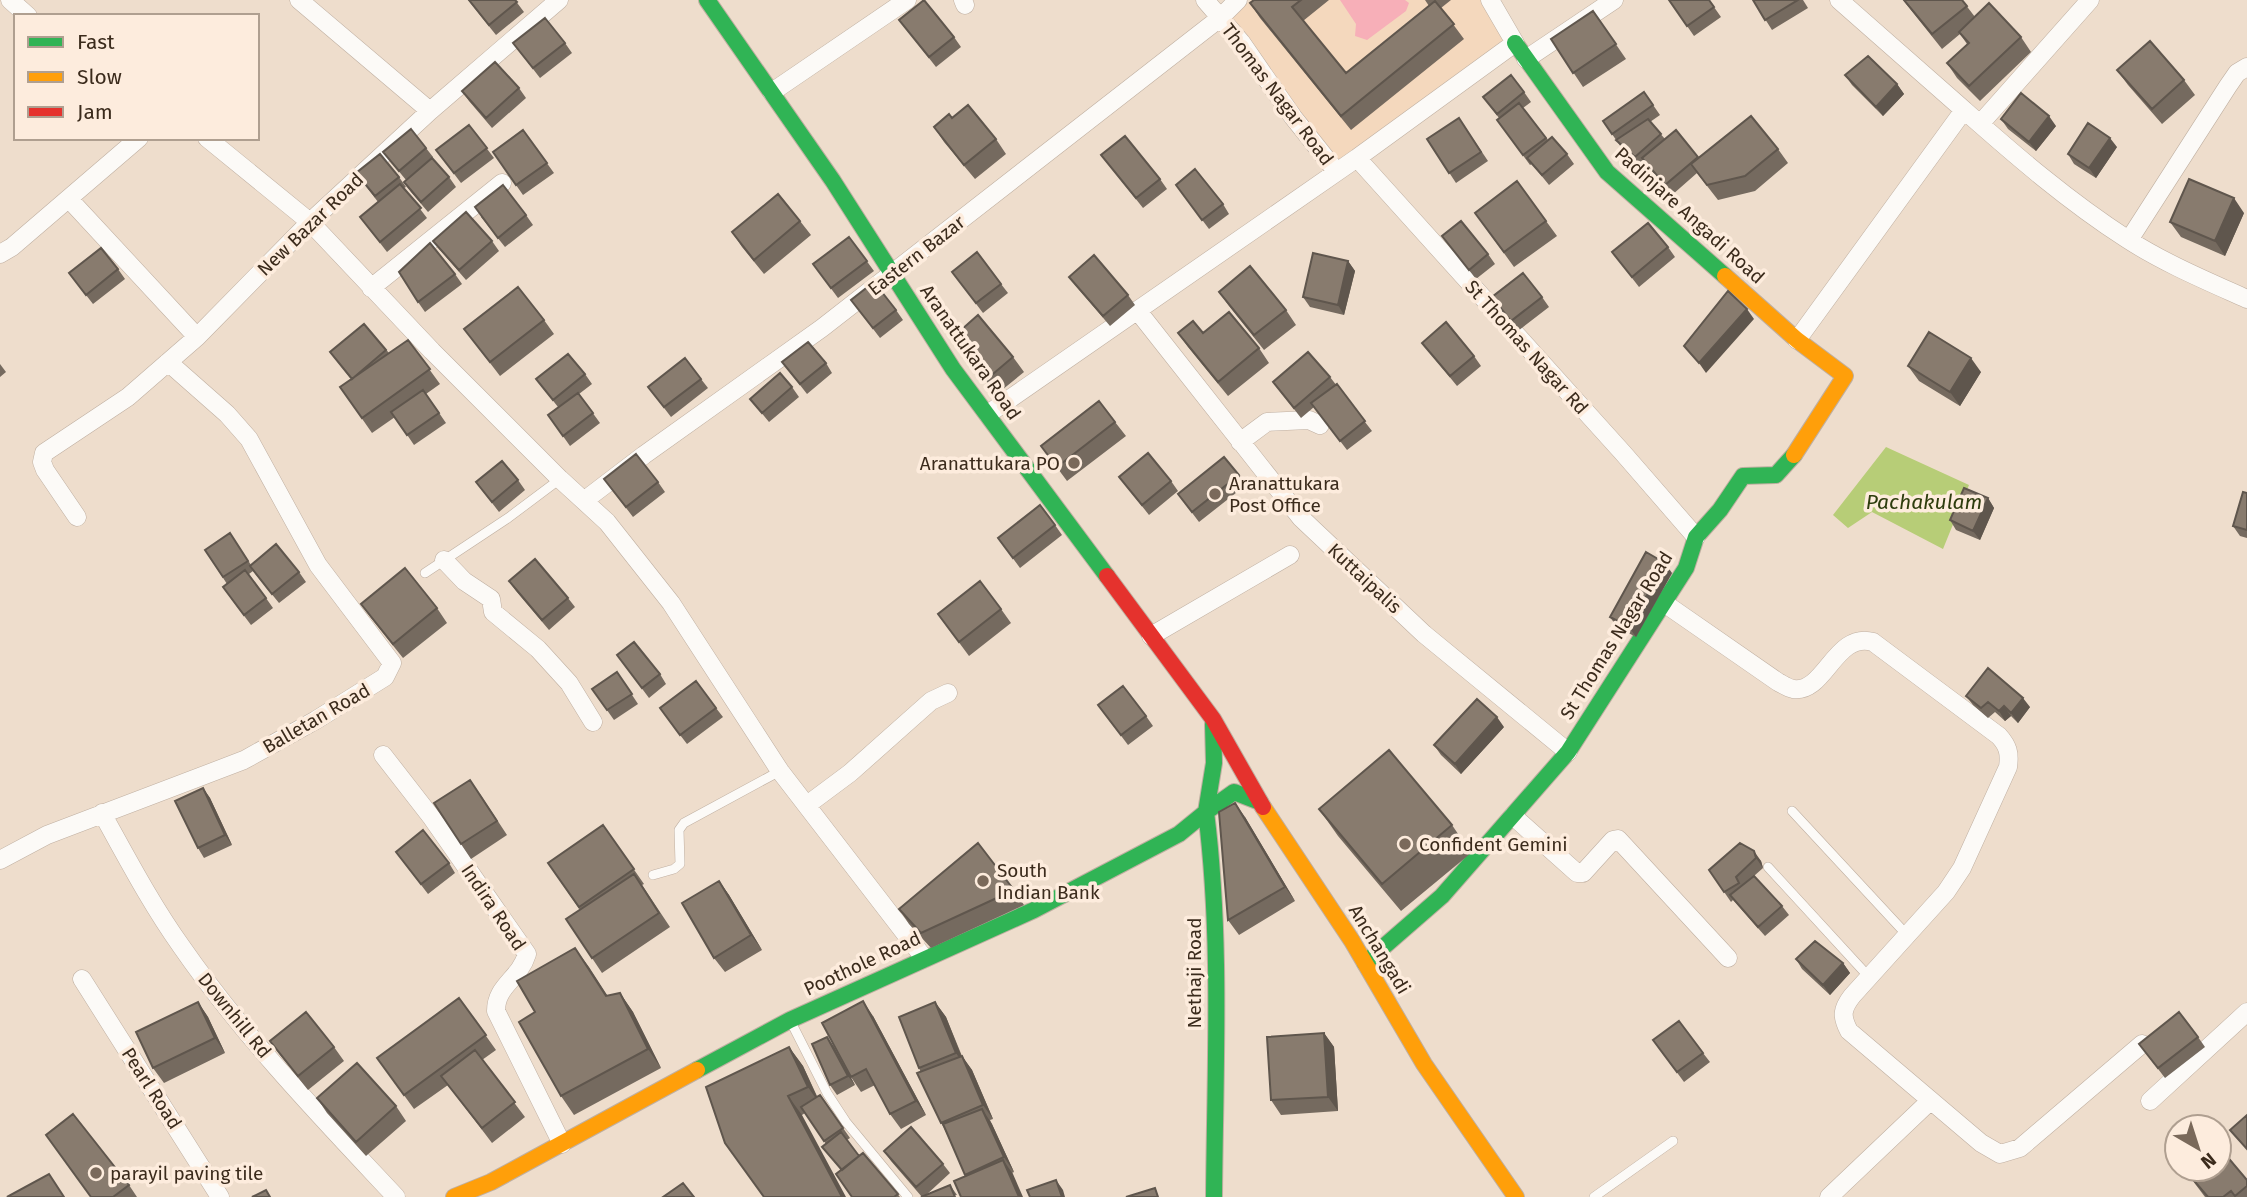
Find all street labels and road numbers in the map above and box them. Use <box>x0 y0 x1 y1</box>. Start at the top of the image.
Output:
street label: Thomas Nagar Road <box>1217 19 1338 170</box>
street label: Padinjare Angadi Road <box>1610 142 1769 289</box>
street label: New Bazar Road <box>253 168 368 281</box>
street label: Eastern Bazar <box>863 210 970 300</box>
street label: St Thomas Nagar Rd <box>1460 276 1593 419</box>
street label: Aranattukara Road <box>915 280 1026 424</box>
street label: Kuttaipalis <box>1323 538 1406 618</box>
street label: St Thomas Nagar Road <box>1555 547 1678 724</box>
street label: Balletan Road <box>258 678 374 758</box>
street label: Indira Road <box>456 860 531 955</box>
street label: Anchangadi <box>1344 900 1415 998</box>
street label: Nethaji Road <box>1183 918 1206 1029</box>
street label: Poothole Road <box>800 926 924 1001</box>
street label: Downhill Rd <box>193 968 276 1063</box>
street label: Pearl Road <box>117 1043 186 1133</box>

